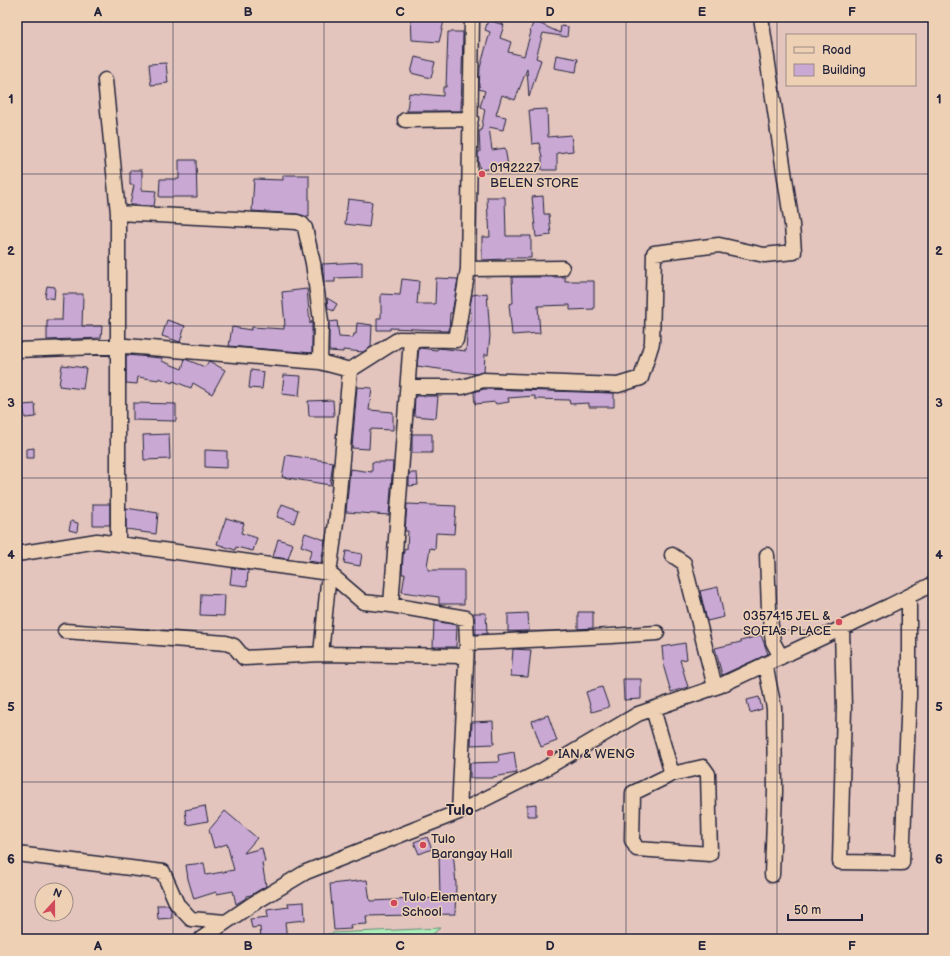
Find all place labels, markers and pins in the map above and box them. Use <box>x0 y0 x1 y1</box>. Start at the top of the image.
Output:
place label: 0192227 BELEN STORE <box>490 160 579 191</box>
marker: 0192227 BELEN STORE <box>477 169 487 179</box>
place label: 0357415 JEL & SOFIAs PLACE <box>743 608 831 639</box>
marker: 0357415 JEL & SOFIAs PLACE <box>834 617 844 627</box>
place label: IAN & WENG <box>558 746 635 762</box>
marker: IAN & WENG <box>545 748 555 758</box>
place label: Tulo Barangay Hall <box>431 831 513 862</box>
marker: Tulo Barangay Hall <box>418 840 428 850</box>
place label: Tulo Elementary School <box>402 889 497 920</box>
marker: Tulo Elementary School <box>389 898 399 908</box>

